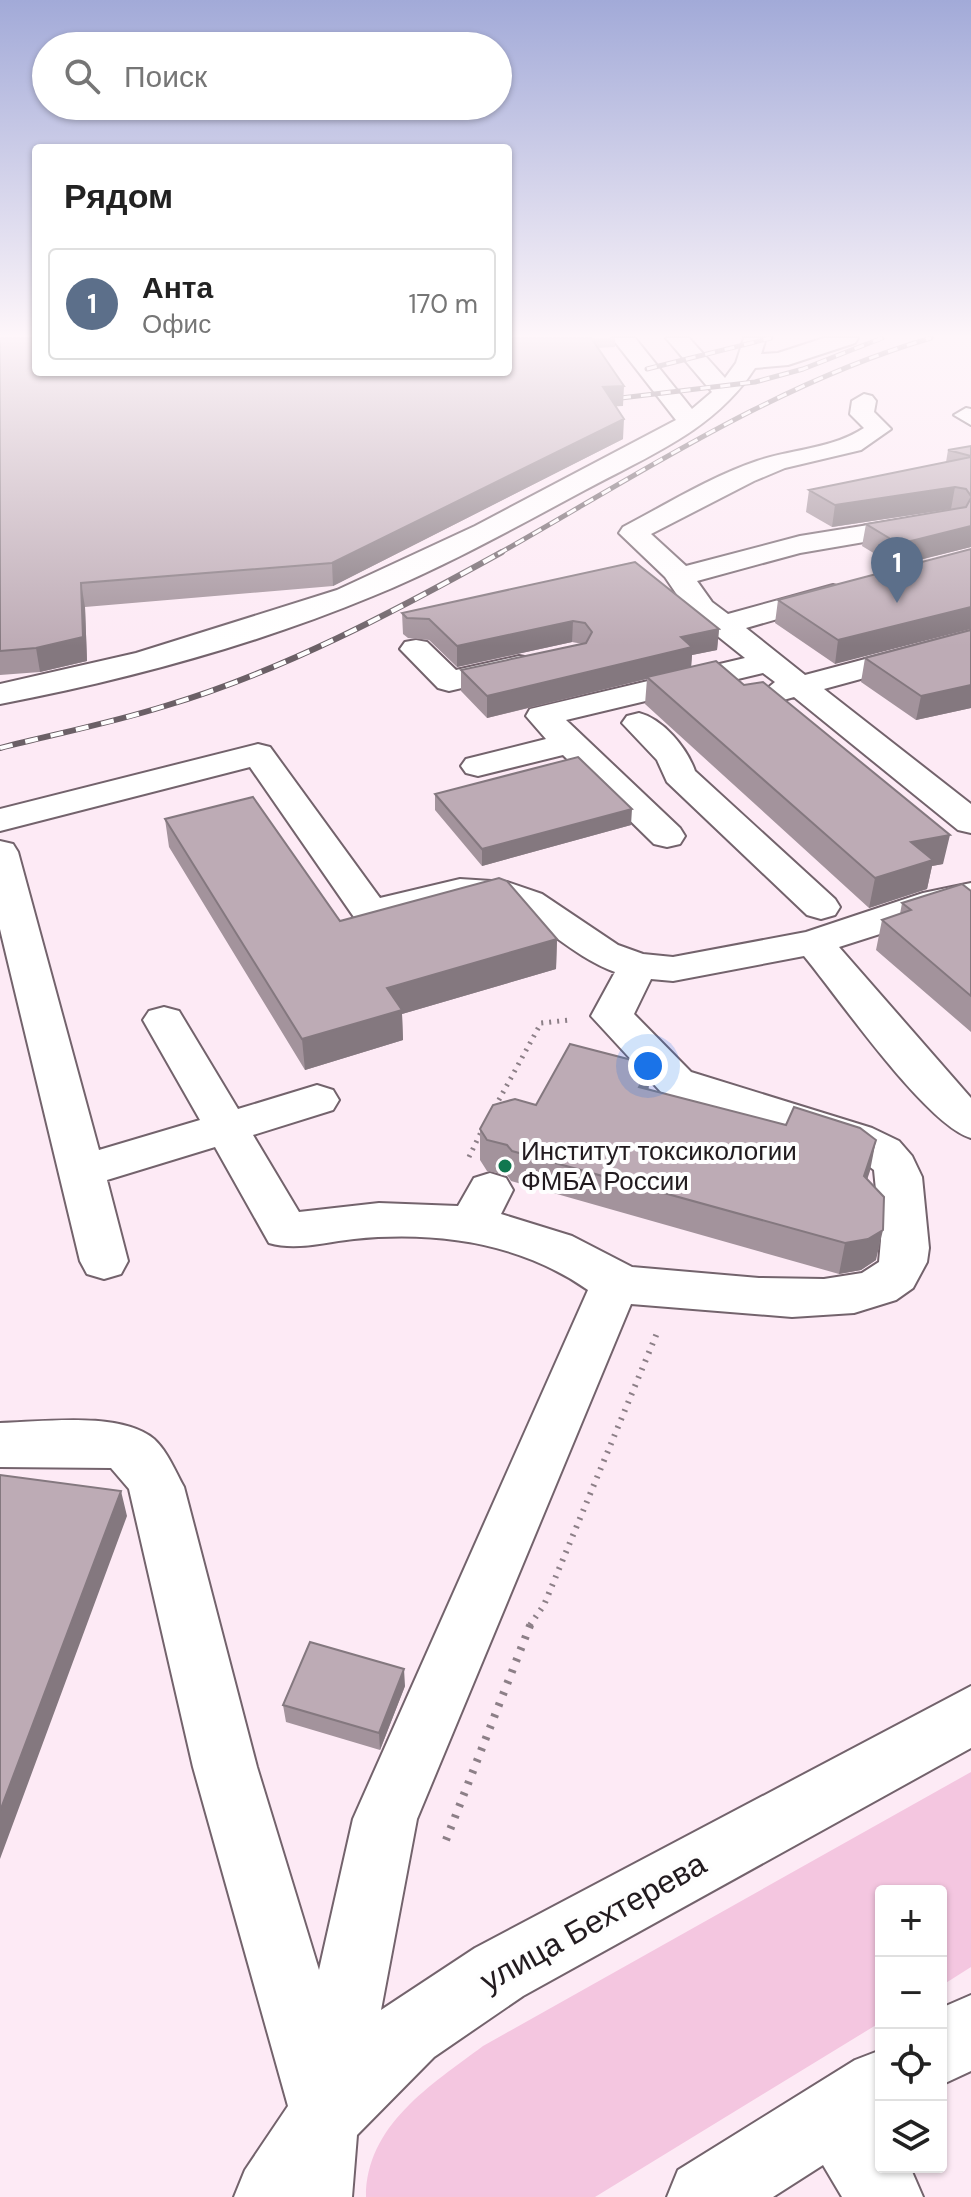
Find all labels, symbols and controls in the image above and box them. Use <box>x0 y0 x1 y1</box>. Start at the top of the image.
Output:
search box <box>32 32 512 120</box>
icon: search <box>60 54 104 98</box>
text: Поиск <box>124 57 207 96</box>
text: Рядом <box>64 174 173 219</box>
text: Анта <box>142 268 213 307</box>
text: 1 <box>87 287 97 321</box>
text: 170 m <box>409 287 478 321</box>
text: Офис <box>142 307 211 341</box>
pin: 1 <box>871 537 923 603</box>
your location <box>628 1046 668 1086</box>
place label: Институт токсикологии ФМБА России <box>521 1134 797 1198</box>
marker: Институт токсикологии ФМБА России <box>496 1157 514 1175</box>
street label: улица Бехтерева <box>472 1842 714 2002</box>
map controls <box>875 1885 947 2173</box>
button: + <box>875 1885 947 1957</box>
button: − <box>875 1957 947 2029</box>
button: locate <box>875 2029 947 2101</box>
button: layers <box>875 2101 947 2173</box>

